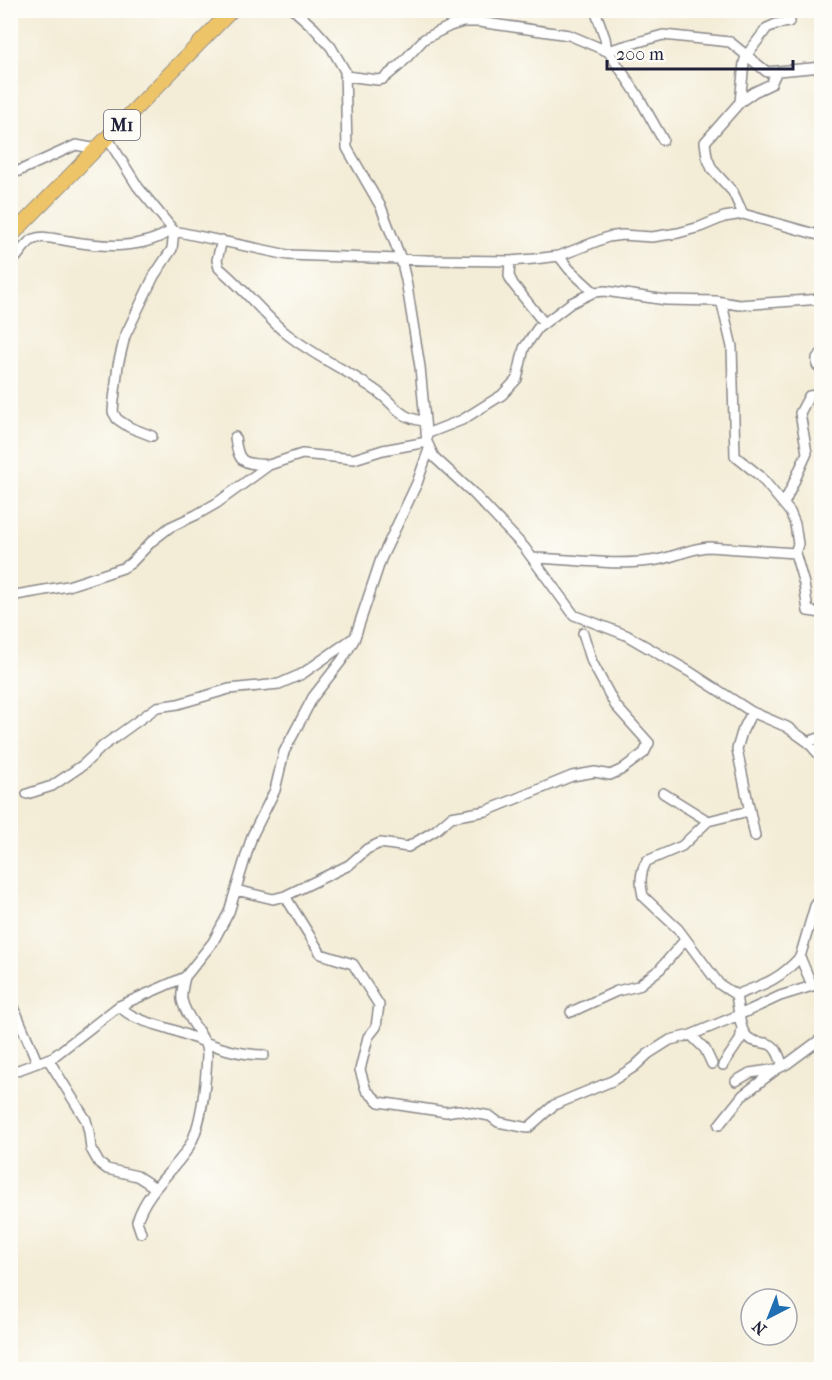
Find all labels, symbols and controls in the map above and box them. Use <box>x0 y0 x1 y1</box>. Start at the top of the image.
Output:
scale bar <box>607 33 793 71</box>
text: 200 m <box>616 44 664 65</box>
road number: M1 <box>104 110 140 140</box>
north arrow <box>739 1287 799 1347</box>
text: N <box>748 1316 770 1339</box>

